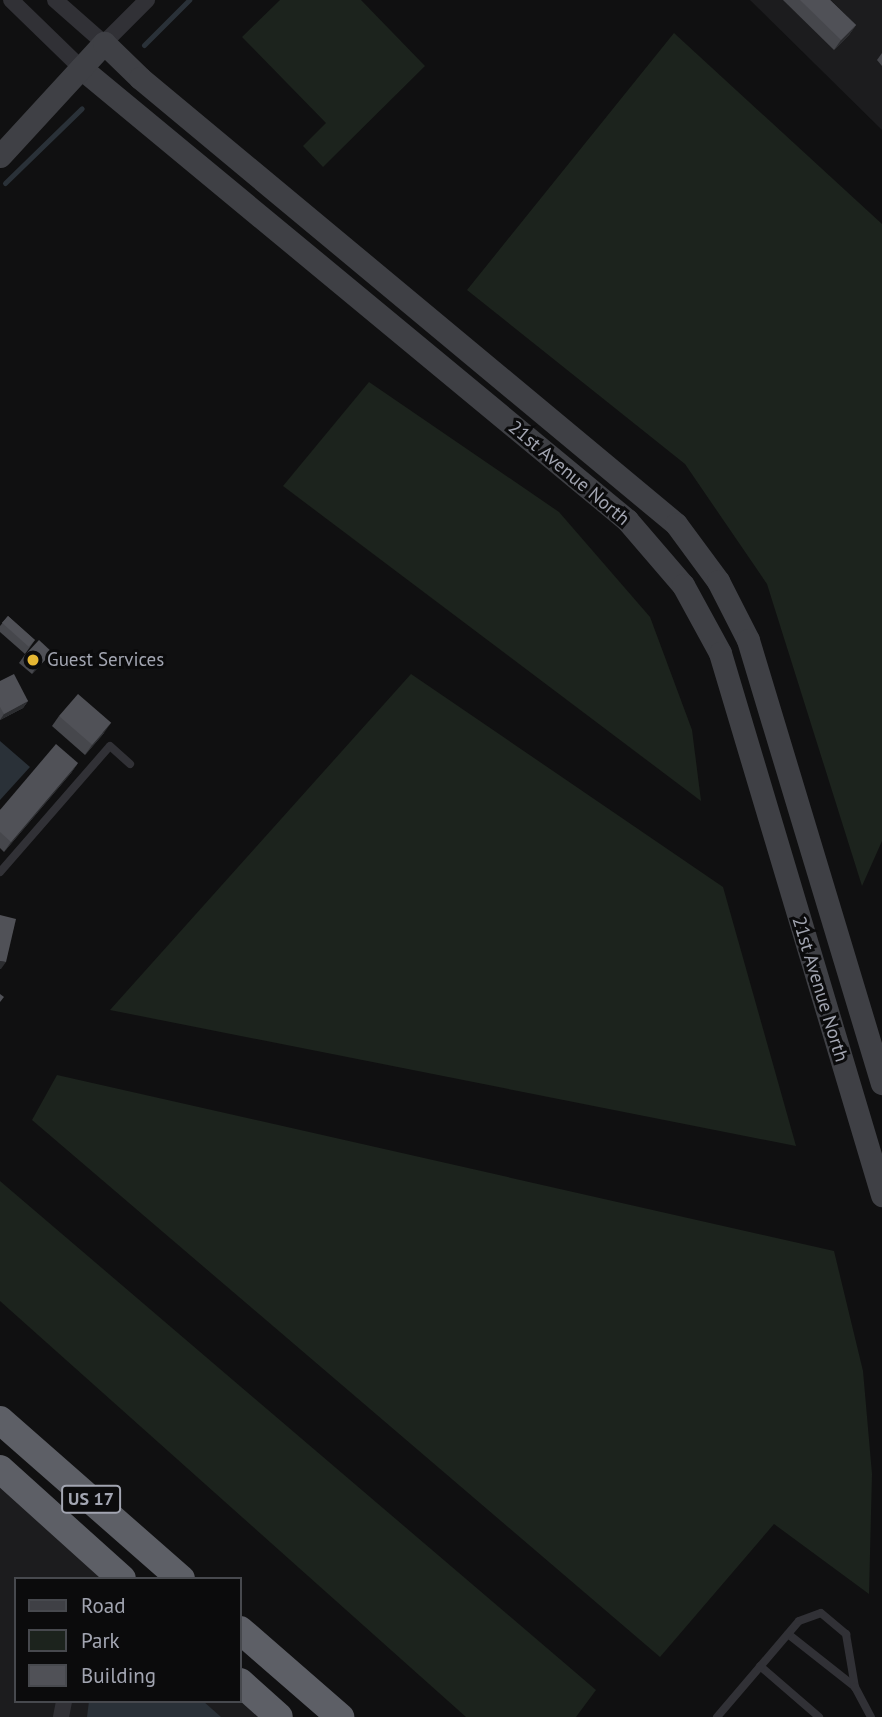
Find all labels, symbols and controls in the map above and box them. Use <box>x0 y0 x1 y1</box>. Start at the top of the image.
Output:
street label: 21st Avenue North <box>504 416 634 530</box>
place label: Guest Services <box>47 649 164 671</box>
marker: Guest Services <box>25 652 41 668</box>
street label: 21st Avenue North <box>787 913 853 1065</box>
road number: US 17 <box>60 1484 122 1514</box>
legend <box>14 1577 242 1703</box>
text: Road <box>81 1592 125 1619</box>
text: Park <box>81 1627 120 1654</box>
text: Building <box>81 1662 156 1689</box>

